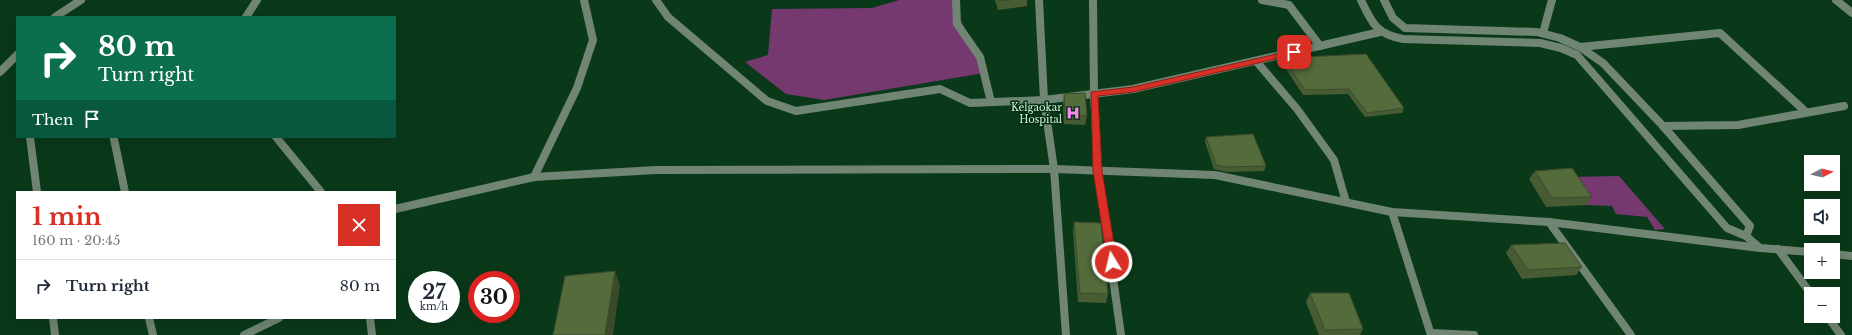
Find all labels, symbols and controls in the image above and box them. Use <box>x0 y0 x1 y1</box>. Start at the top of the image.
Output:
text: 80 m <box>98 29 175 64</box>
icon: right <box>32 32 84 84</box>
pin <box>1277 35 1311 69</box>
icon: arrive <box>1283 41 1305 63</box>
text: Turn right <box>98 64 194 86</box>
place label: Kelgaokar Hospital <box>1011 101 1062 126</box>
hospital icon: Kelgaokar Hospital <box>1065 105 1081 121</box>
icon: arrive <box>81 108 103 130</box>
text: Then <box>32 110 73 129</box>
north arrow <box>1804 155 1840 191</box>
map controls <box>1804 155 1840 323</box>
button: sound <box>1804 199 1840 235</box>
text: 1 min <box>32 202 102 231</box>
button: close <box>338 204 380 246</box>
text: 160 m · 20:45 <box>32 232 120 249</box>
position arrow <box>1091 241 1133 283</box>
button: + <box>1804 243 1840 279</box>
speed limit sign: 30 <box>468 271 520 323</box>
icon: right <box>32 275 54 297</box>
text: Turn right <box>66 276 149 295</box>
text: 80 m <box>340 276 380 295</box>
text: 27 <box>422 280 446 304</box>
button: − <box>1804 287 1840 323</box>
text: km/h <box>420 300 448 313</box>

